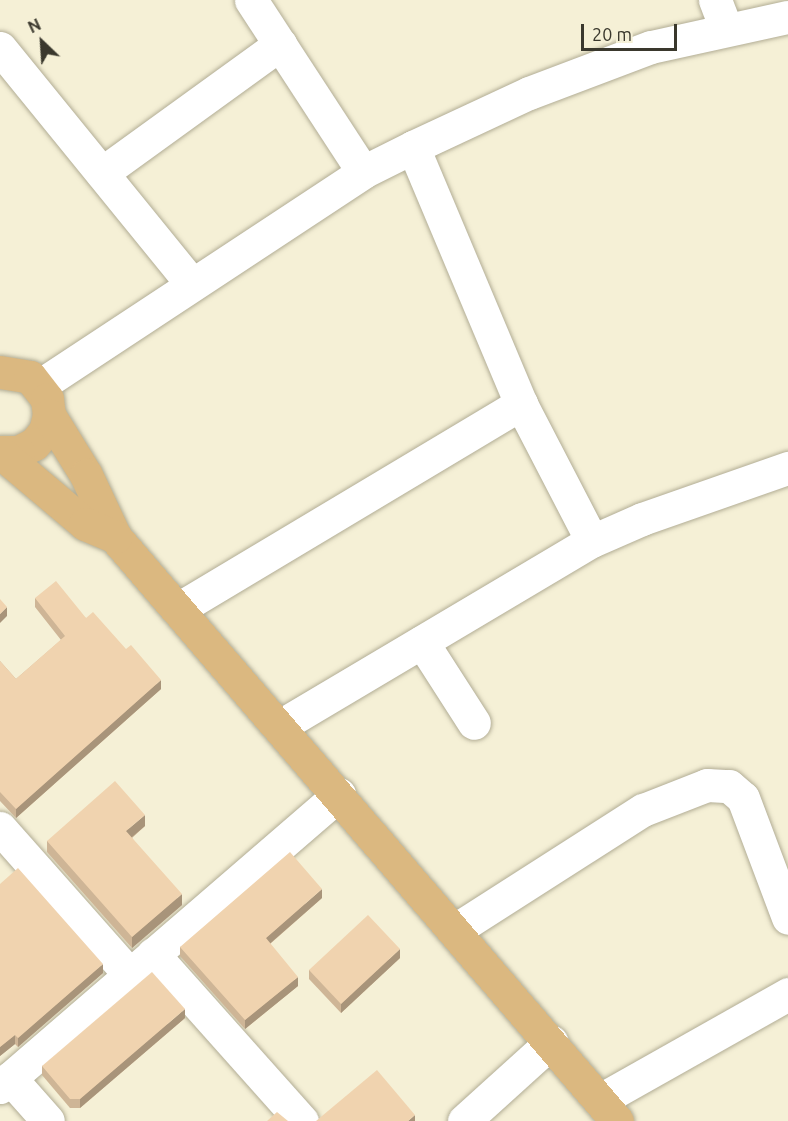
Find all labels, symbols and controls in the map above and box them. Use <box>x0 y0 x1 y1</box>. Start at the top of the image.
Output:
north arrow <box>12 12 72 72</box>
scale bar <box>584 12 680 50</box>
text: N <box>25 15 44 36</box>
text: 20 m <box>592 24 632 44</box>

